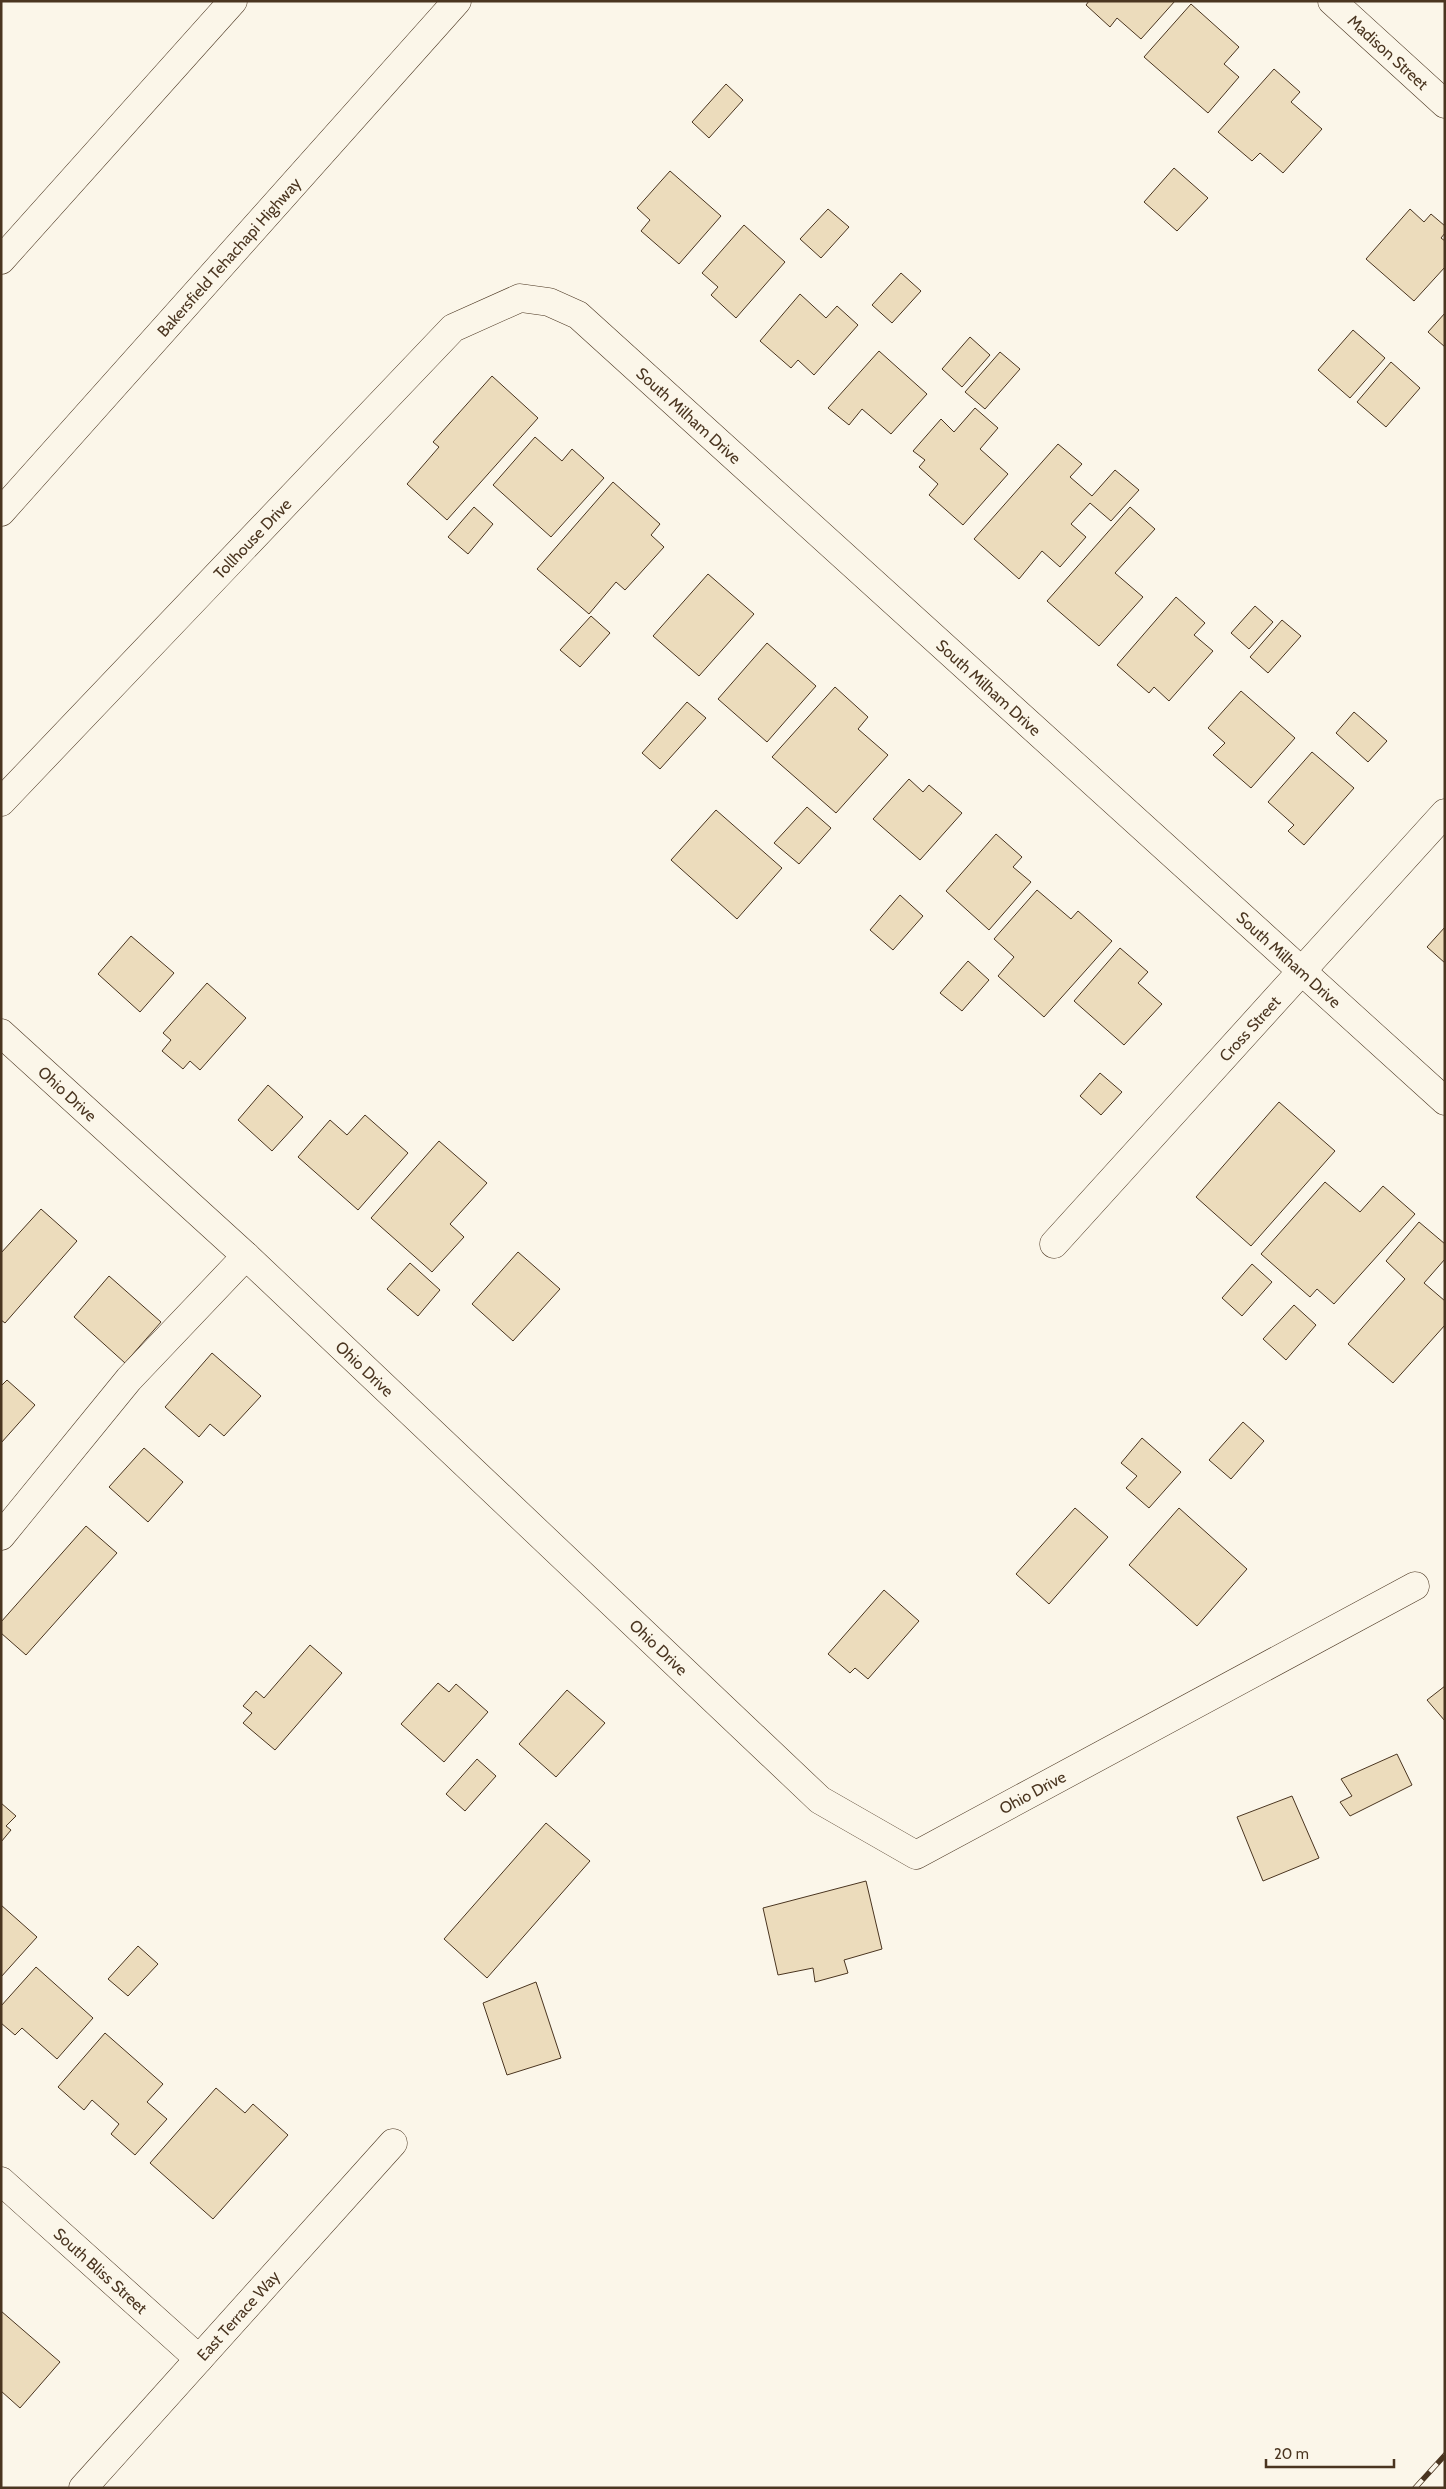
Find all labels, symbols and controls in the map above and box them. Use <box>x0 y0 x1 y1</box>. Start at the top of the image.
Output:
street label: Madison Street <box>1344 11 1432 94</box>
street label: Bakersfield Tehachapi Highway <box>153 174 305 341</box>
street label: South Milham Drive <box>632 364 745 468</box>
street label: Tollhouse Drive <box>210 495 295 583</box>
street label: South Milham Drive <box>932 636 1045 740</box>
street label: South Milham Drive <box>1232 908 1345 1012</box>
street label: Cross Street <box>1215 992 1285 1065</box>
street label: Ohio Drive <box>34 1062 100 1125</box>
street label: Ohio Drive <box>332 1337 397 1401</box>
street label: Ohio Drive <box>626 1616 691 1679</box>
street label: Ohio Drive <box>996 1767 1069 1818</box>
street label: South Bliss Street <box>50 2224 151 2318</box>
street label: East Terrace Way <box>193 2267 284 2365</box>
scale bar <box>1266 2436 1394 2468</box>
text: 20 m <box>1274 2445 1309 2463</box>

